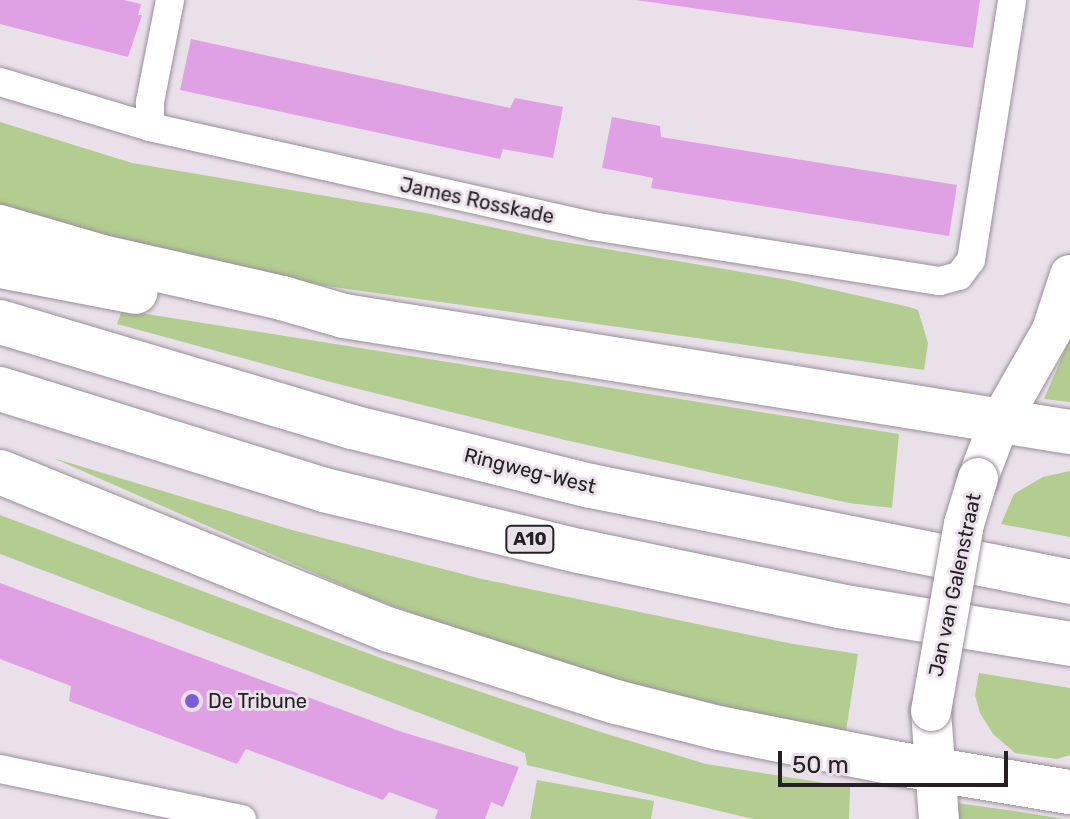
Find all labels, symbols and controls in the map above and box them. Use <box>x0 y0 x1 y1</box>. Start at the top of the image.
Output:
street label: James Rosskade <box>398 173 556 229</box>
street label: Ringweg-West <box>462 443 598 499</box>
street label: Jan van Galenstraat <box>924 491 986 679</box>
road number: A10 <box>504 525 556 553</box>
place label: De Tribune <box>208 689 308 713</box>
marker: De Tribune <box>183 692 201 710</box>
scale bar <box>782 735 1012 785</box>
text: 50 m <box>792 751 849 779</box>

